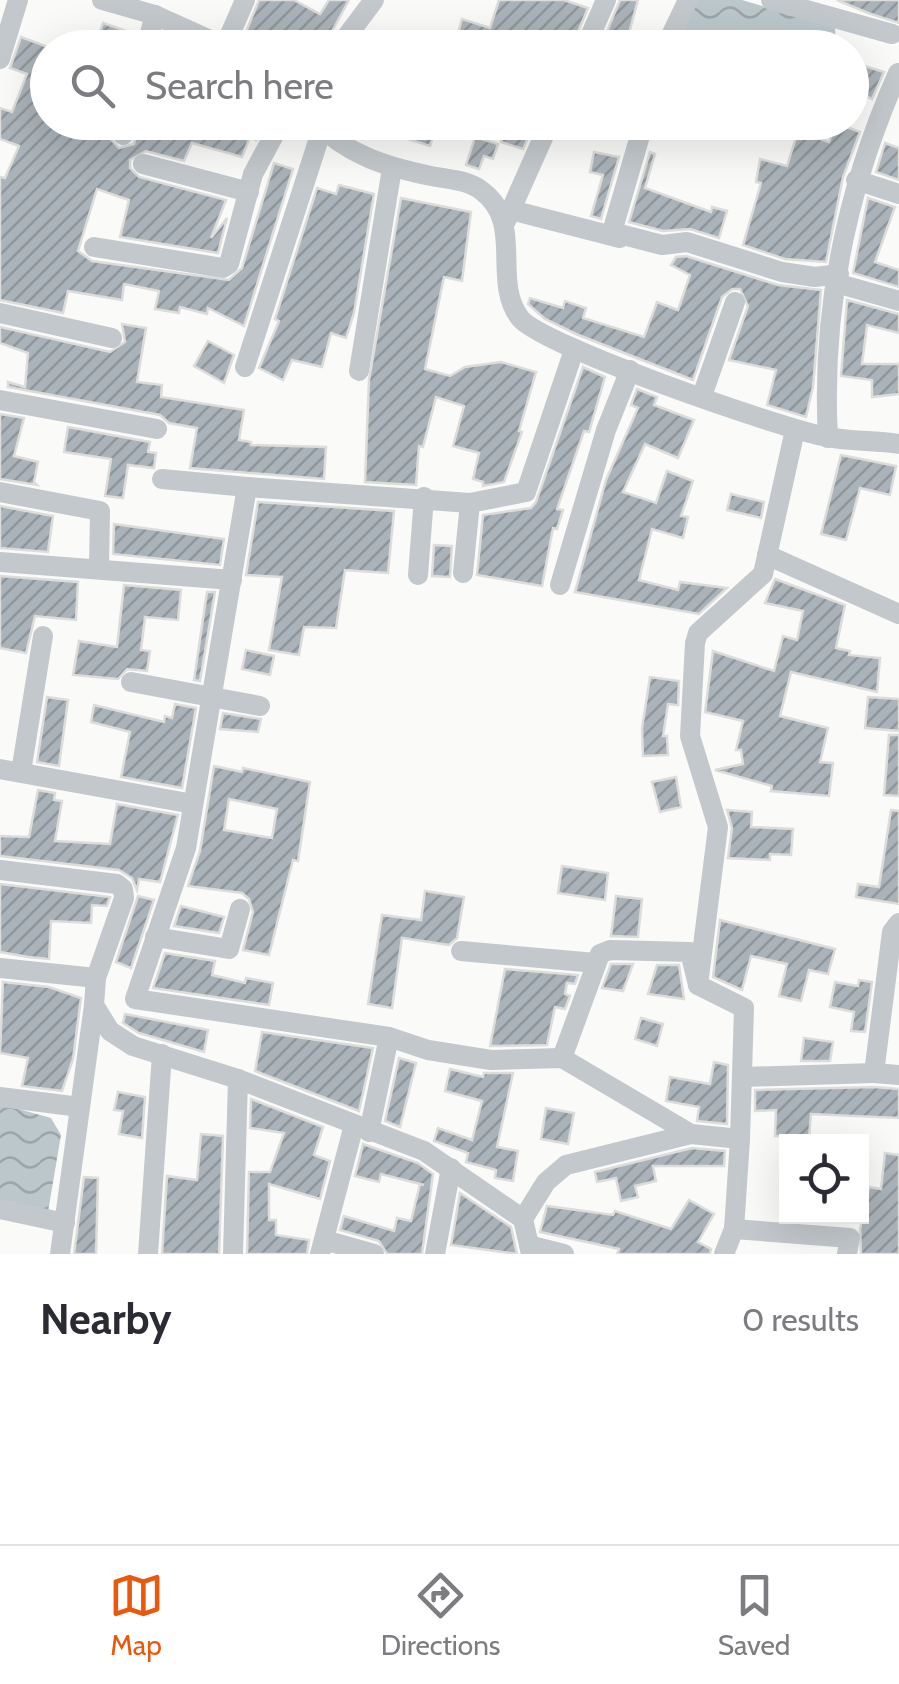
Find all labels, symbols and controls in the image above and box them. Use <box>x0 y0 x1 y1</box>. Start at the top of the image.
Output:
search box <box>30 30 869 140</box>
icon: search <box>65 58 120 113</box>
text: Search here <box>145 62 334 109</box>
map controls <box>779 1134 869 1224</box>
button: locate <box>779 1134 869 1224</box>
text: Nearby <box>40 1293 172 1345</box>
text: 0 results <box>742 1300 859 1339</box>
tab: Map <box>109 1568 164 1662</box>
tab: Directions <box>381 1568 500 1662</box>
tab: Saved <box>718 1568 790 1662</box>

